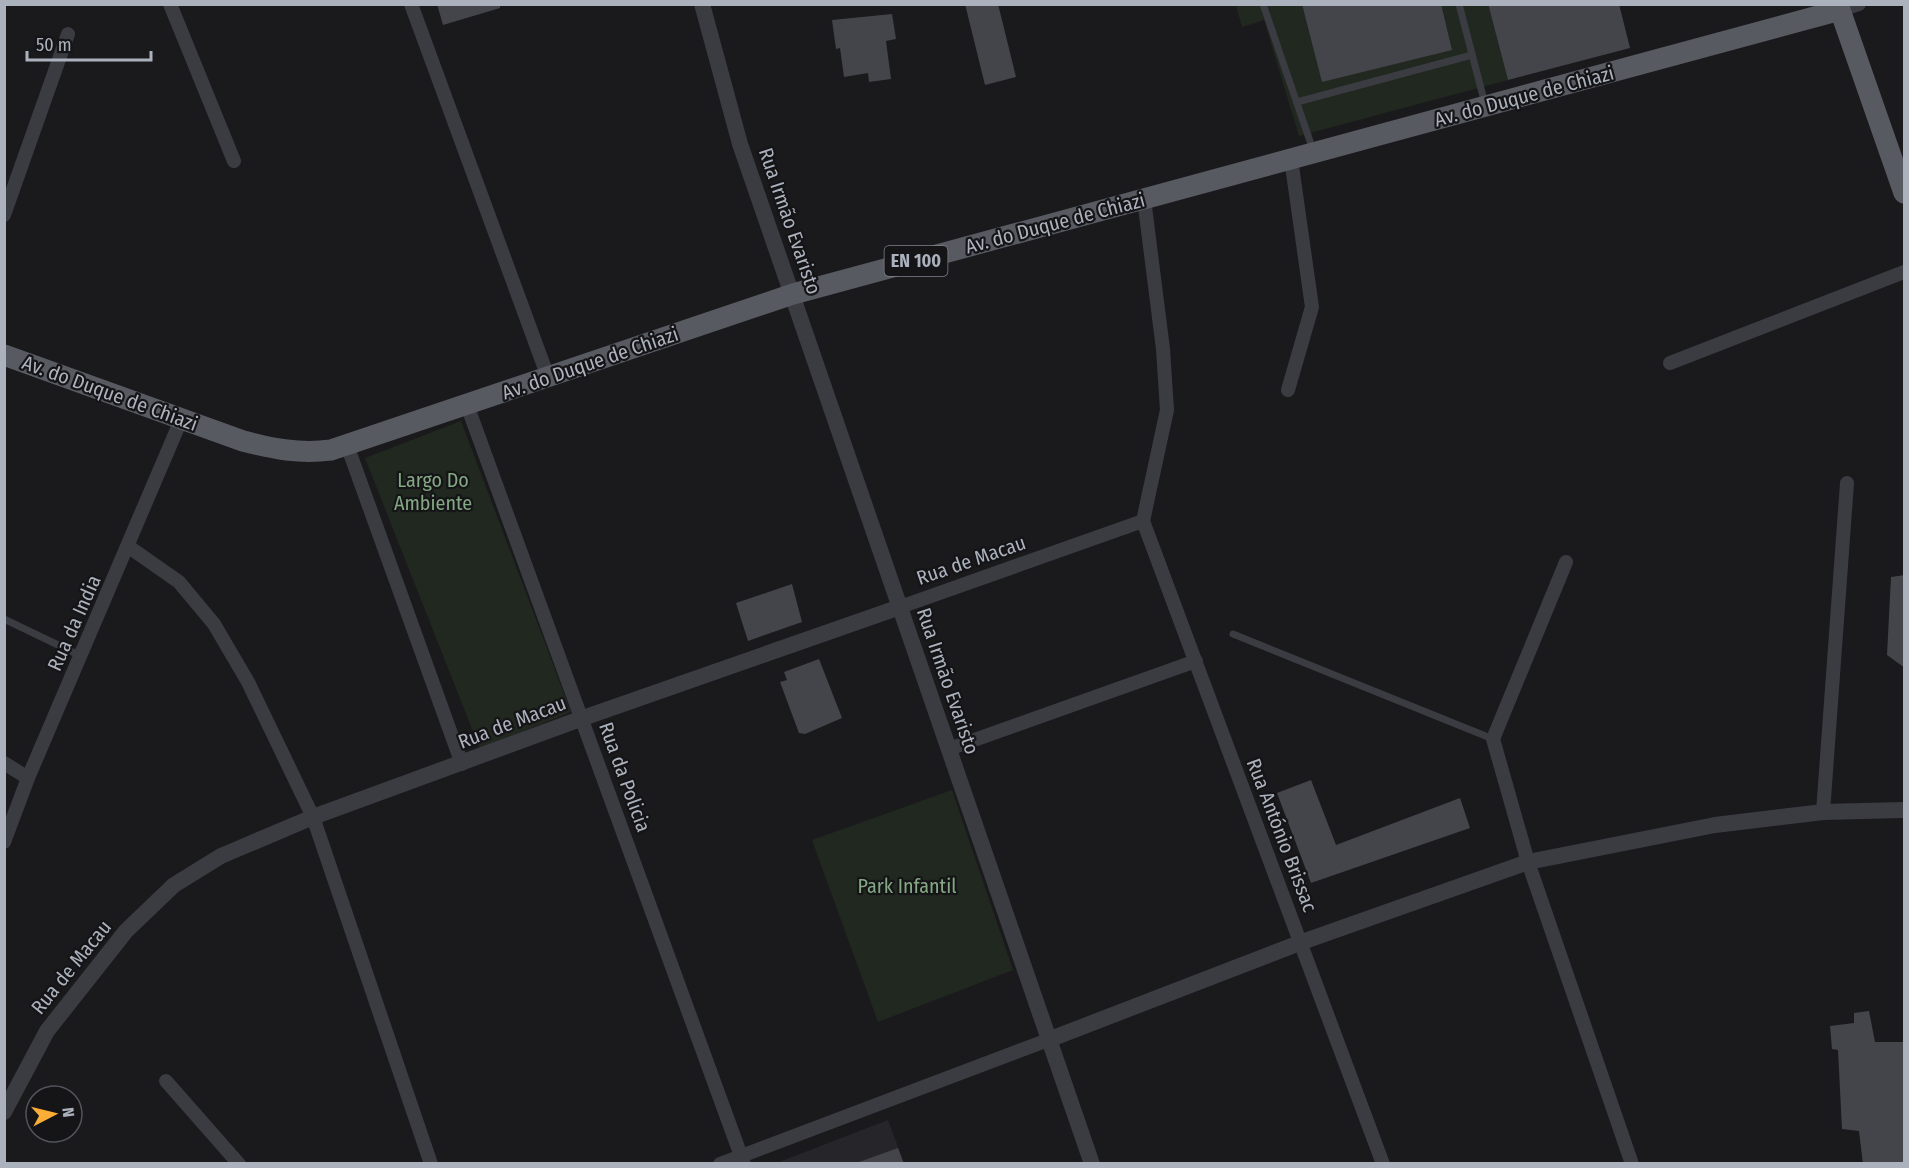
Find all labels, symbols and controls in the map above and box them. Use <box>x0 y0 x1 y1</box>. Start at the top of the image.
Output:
scale bar <box>27 24 152 62</box>
text: 50 m <box>36 34 72 56</box>
street label: Av. do Duque de Chiazi <box>1432 60 1616 132</box>
street label: Rua Irmão Evaristo <box>754 145 826 297</box>
street label: Av. do Duque de Chiazi <box>963 187 1147 259</box>
road number: EN 100 <box>884 246 948 276</box>
street label: Av. do Duque de Chiazi <box>499 322 681 404</box>
street label: Av. do Duque de Chiazi <box>19 350 201 436</box>
park label: Largo Do Ambiente <box>394 468 472 515</box>
street label: Rua de Macau <box>913 530 1029 590</box>
street label: Rua da India <box>42 571 106 675</box>
street label: Rua Irmão Evaristo <box>912 605 984 757</box>
street label: Rua de Macau <box>455 690 569 754</box>
street label: Rua da Policia <box>594 719 656 835</box>
street label: Rua António Brissac <box>1242 755 1322 916</box>
park label: Park Infantil <box>858 874 956 898</box>
street label: Rua de Macau <box>26 915 116 1019</box>
north arrow <box>24 1084 84 1144</box>
text: N <box>58 1106 78 1118</box>

